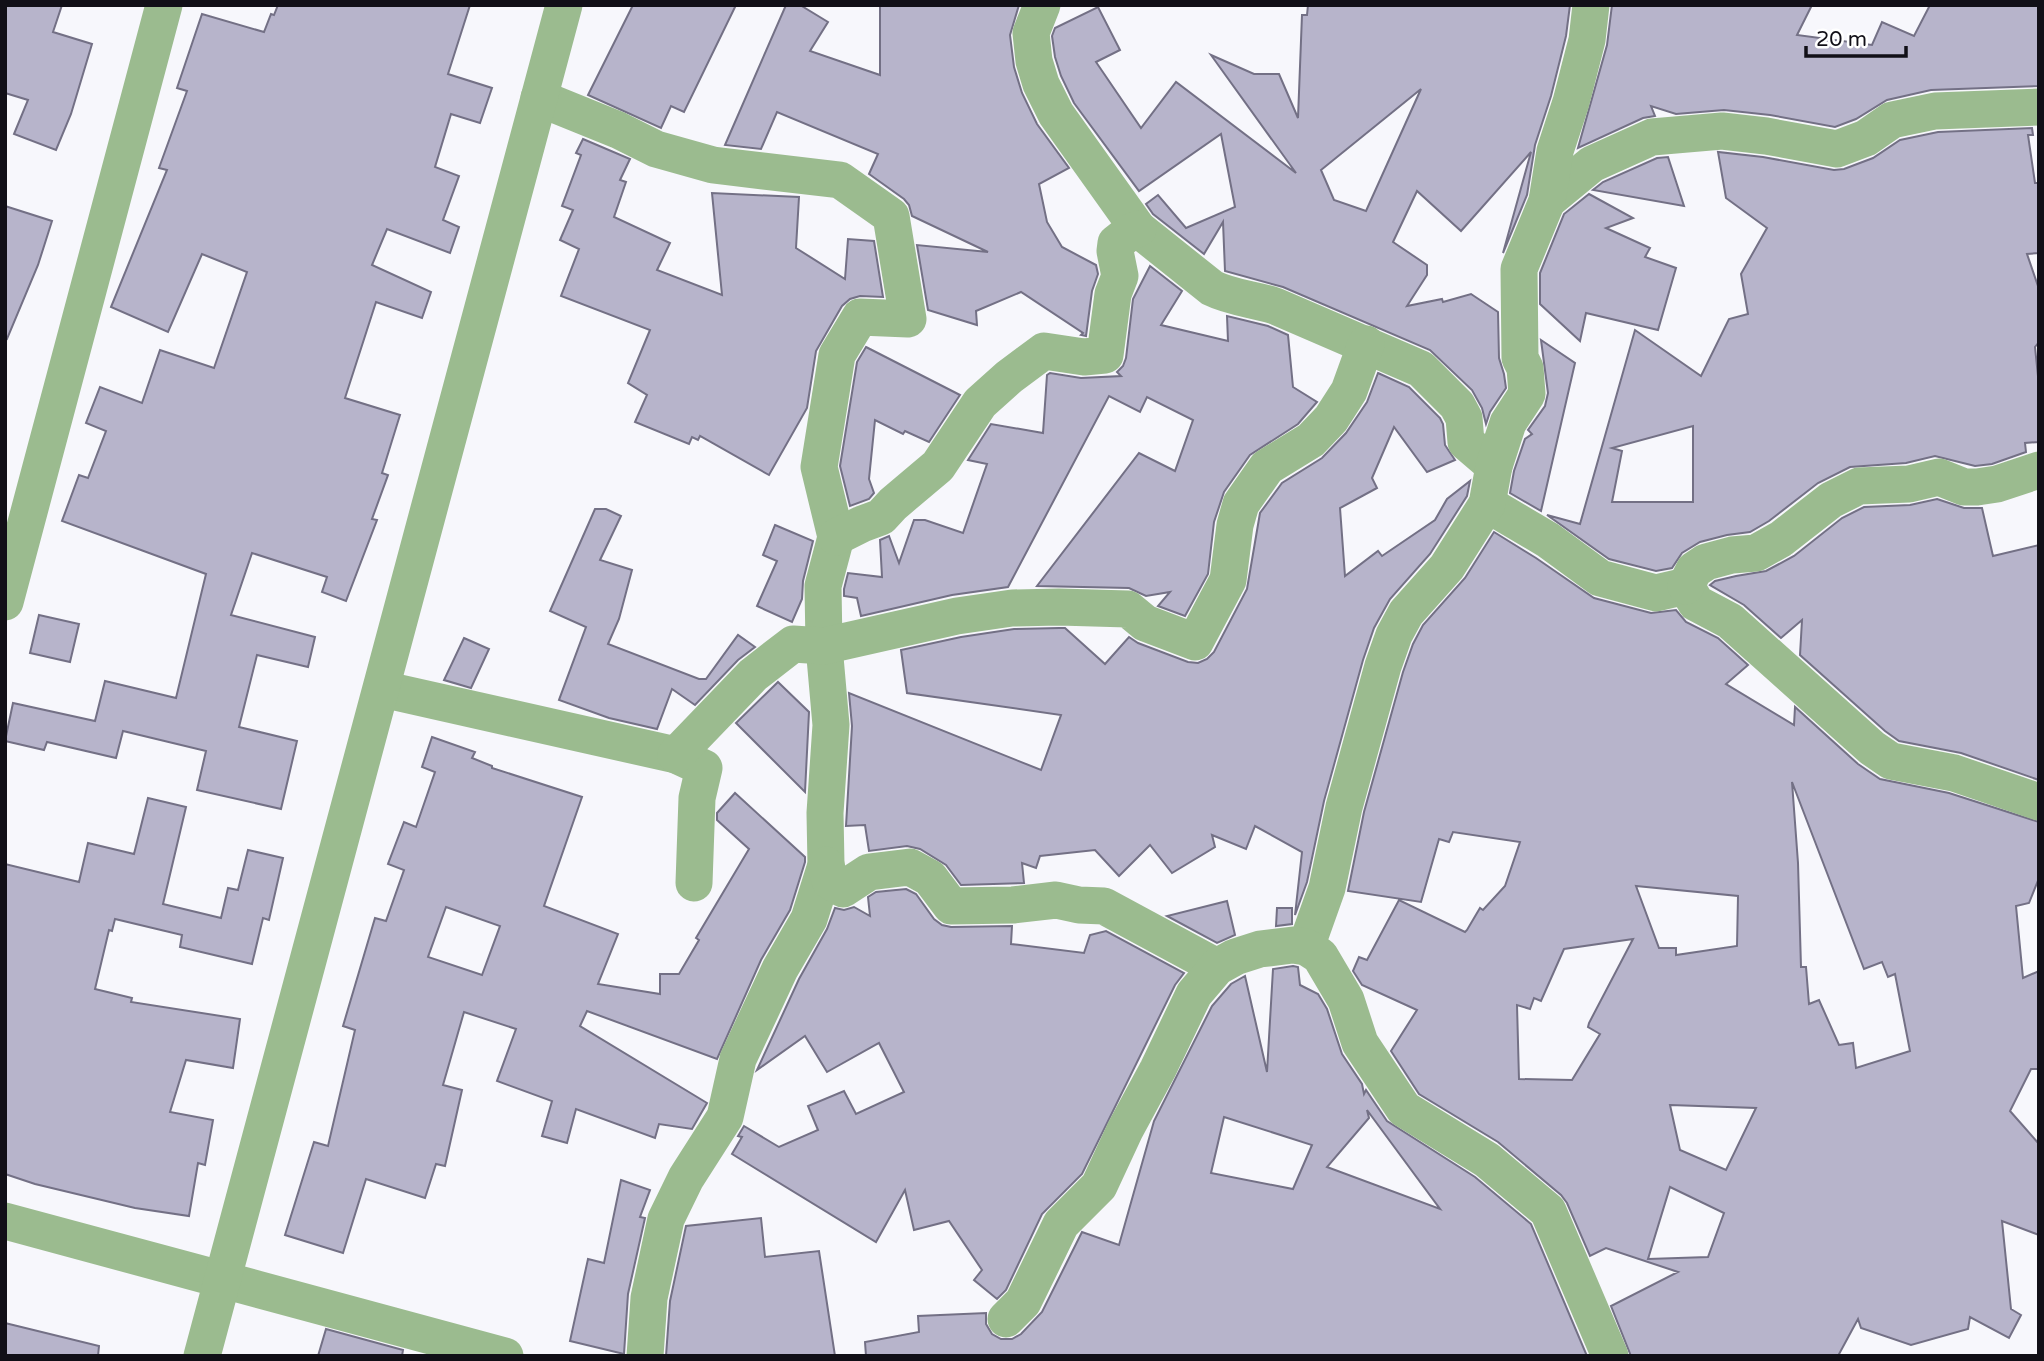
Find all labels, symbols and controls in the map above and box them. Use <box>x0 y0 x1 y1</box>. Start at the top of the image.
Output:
scale bar <box>1806 14 1906 58</box>
text: 20 m <box>1816 27 1867 52</box>

